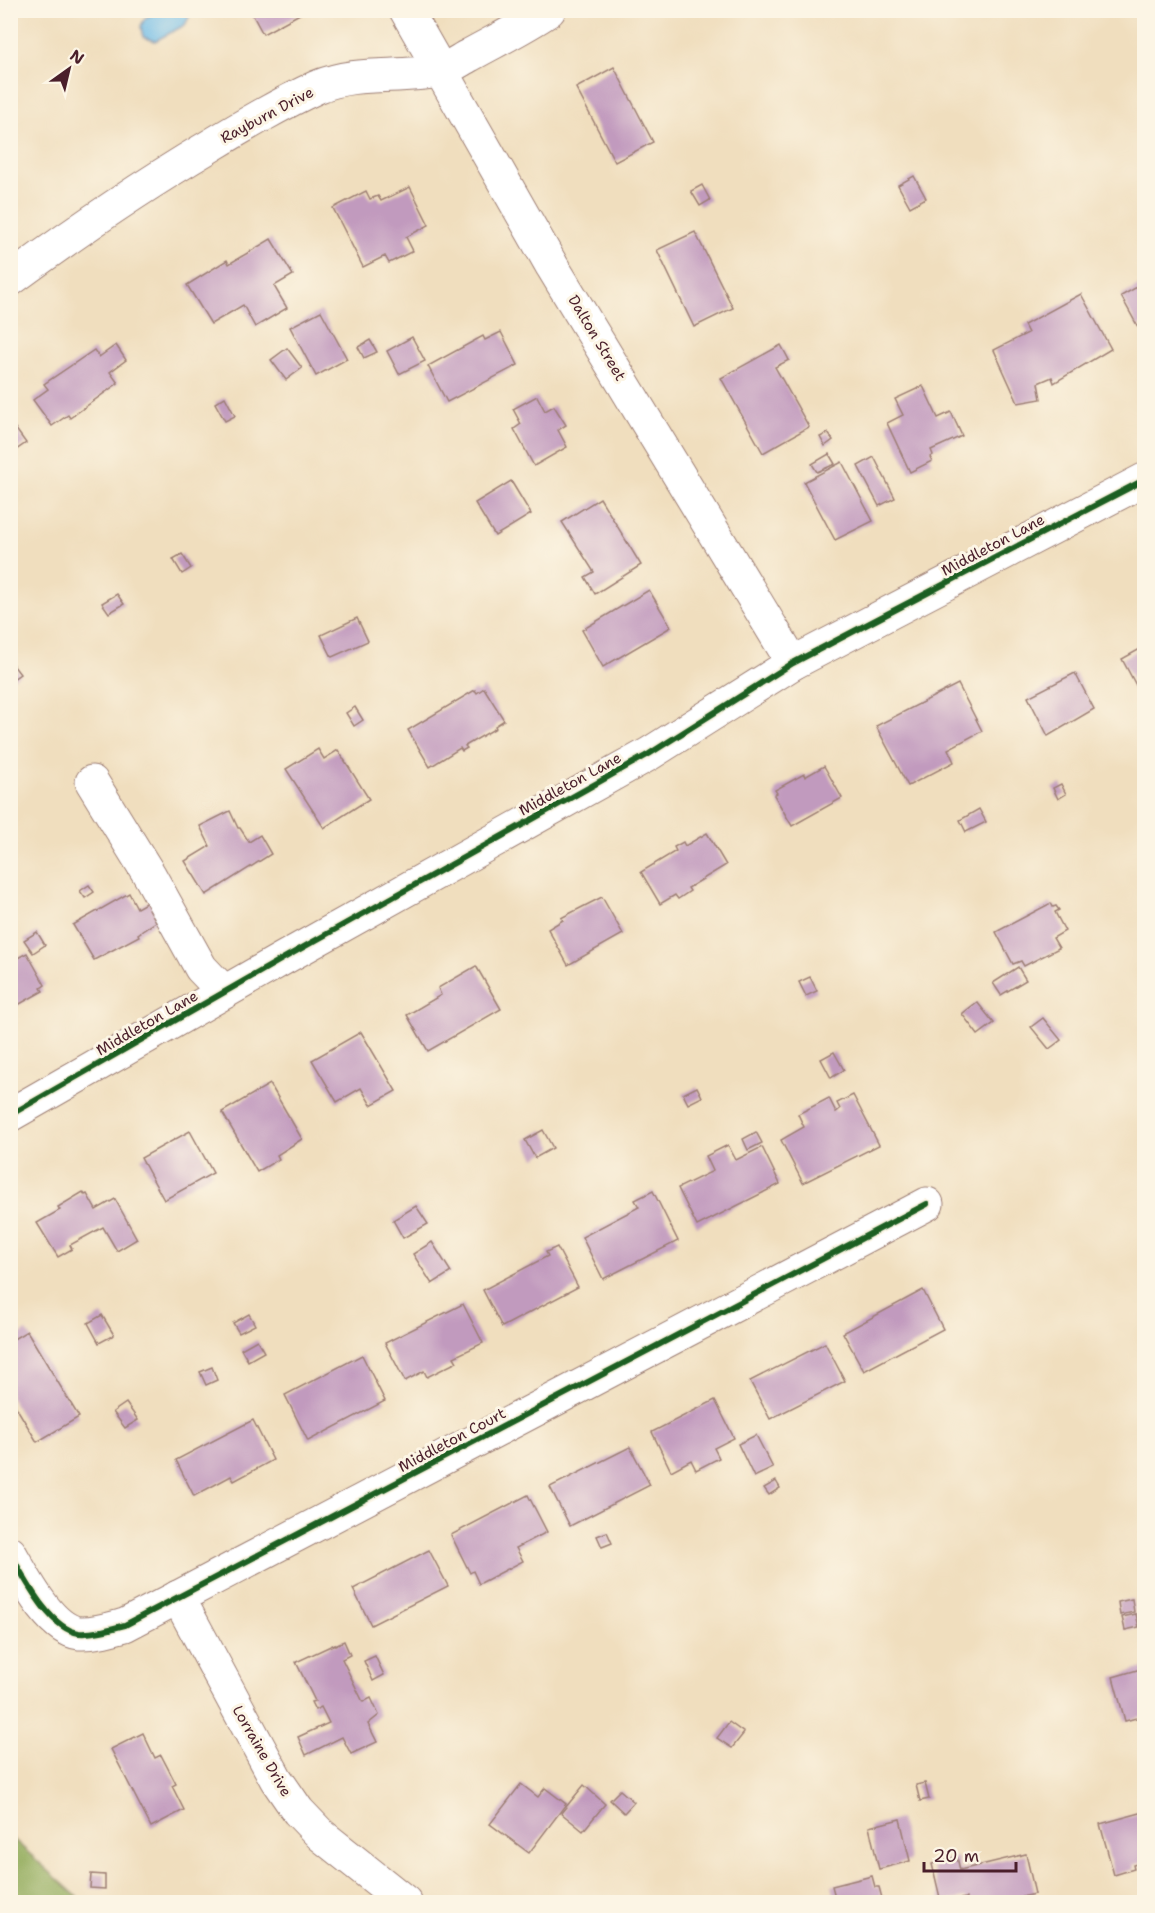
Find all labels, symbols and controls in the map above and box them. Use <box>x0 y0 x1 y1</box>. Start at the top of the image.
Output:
north arrow <box>39 39 99 99</box>
text: N <box>66 45 88 69</box>
street label: Rayburn Drive <box>217 82 317 148</box>
street label: Dalton Street <box>564 291 630 385</box>
street label: Middleton Lane <box>938 509 1048 581</box>
street label: Middleton Lane <box>515 748 625 820</box>
street label: Middleton Lane <box>92 986 202 1060</box>
street label: Middleton Court <box>395 1403 509 1477</box>
street label: Lorraine Drive <box>228 1702 296 1800</box>
scale bar <box>924 1835 1016 1873</box>
text: 20 m <box>933 1844 979 1868</box>

